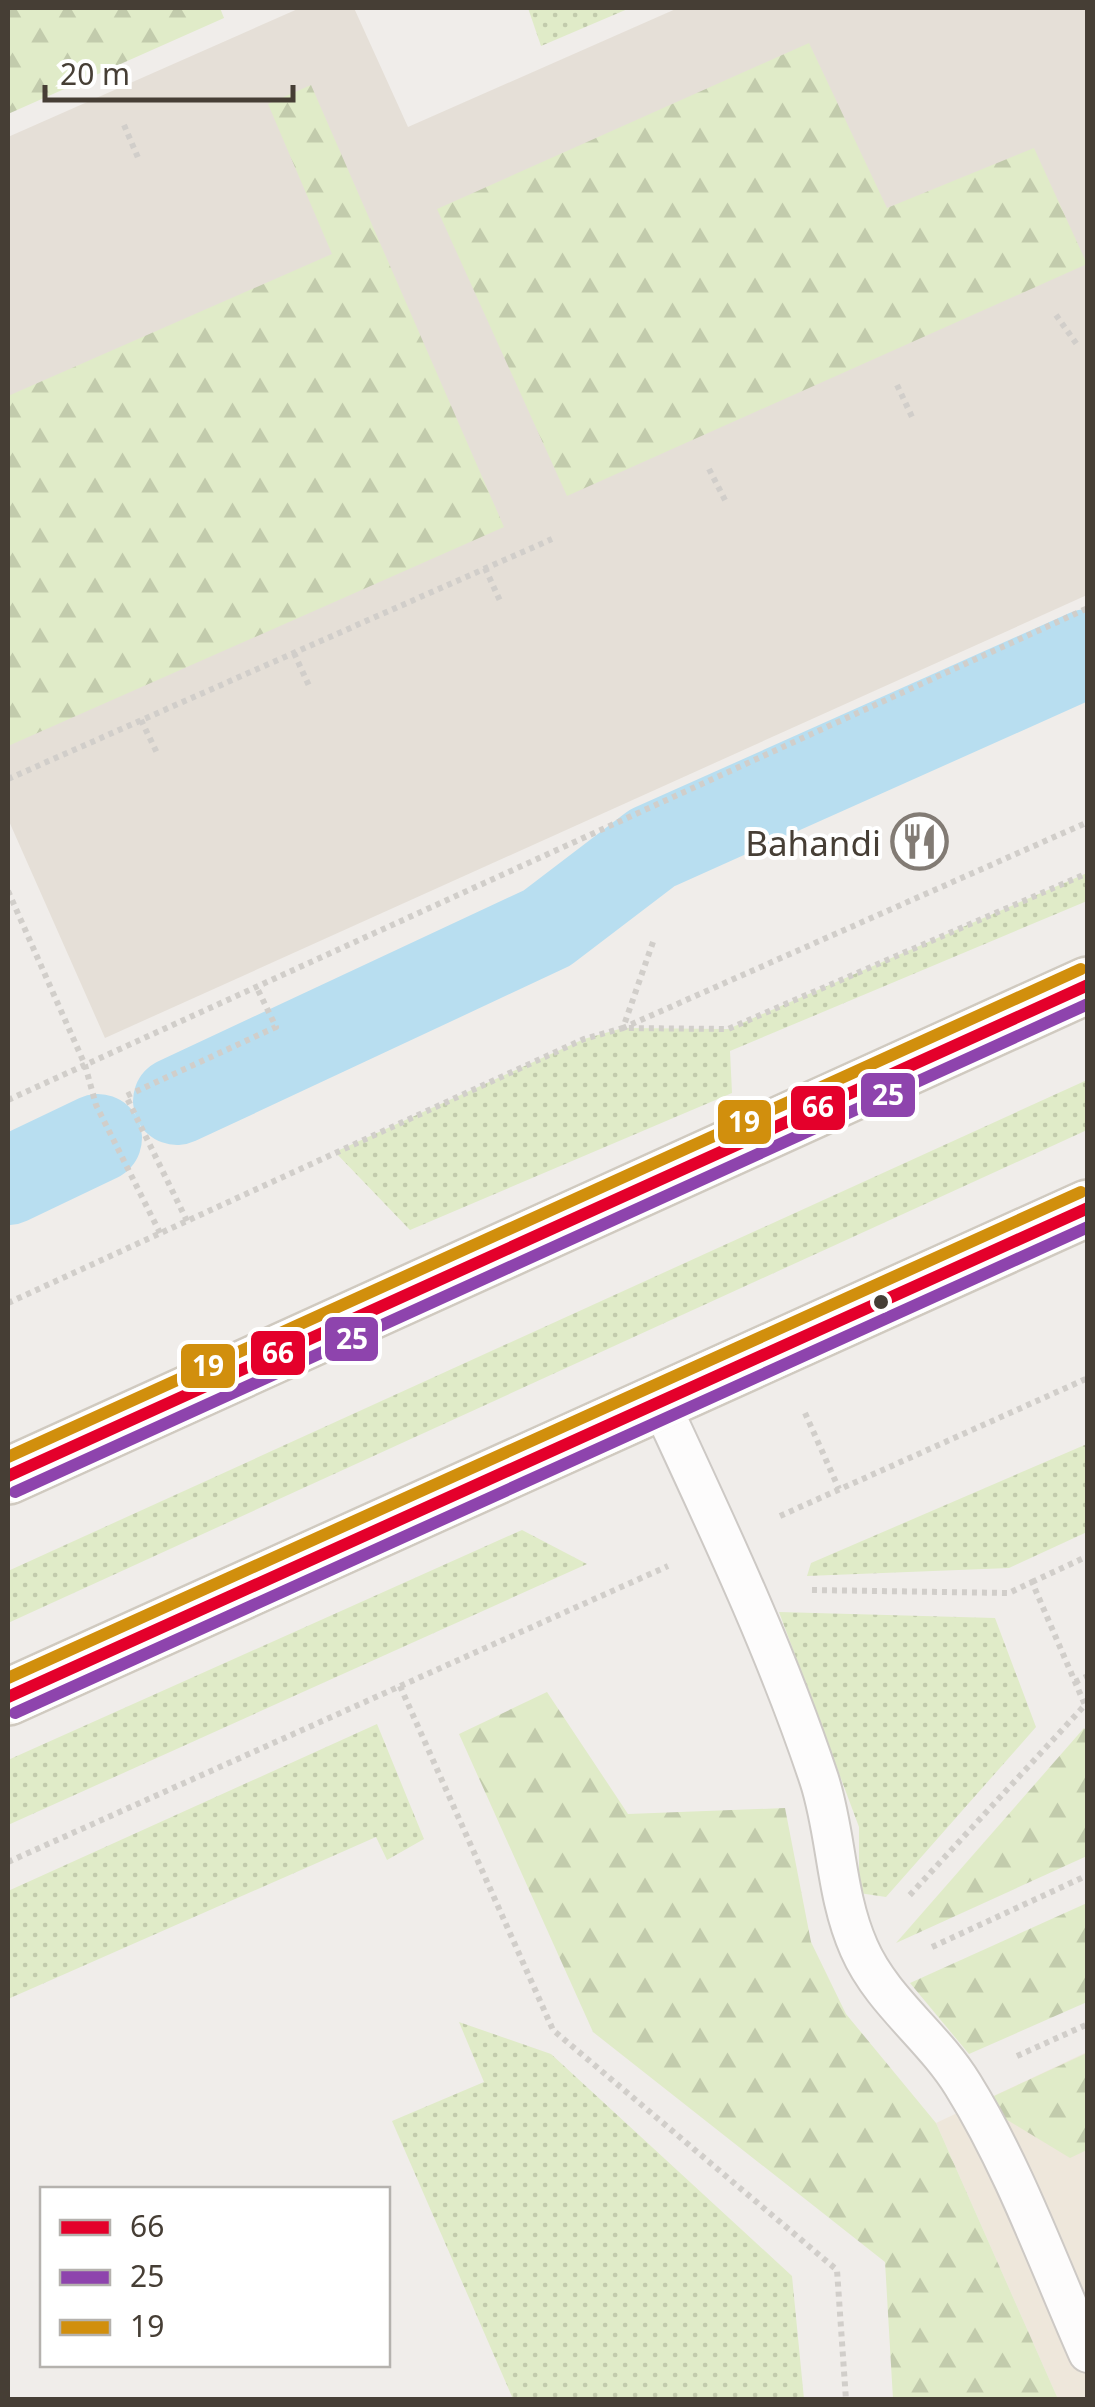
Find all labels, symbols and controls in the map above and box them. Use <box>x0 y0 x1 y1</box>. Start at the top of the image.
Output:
scale bar <box>45 40 292 102</box>
text: 20 m <box>60 53 130 94</box>
restaurant icon: Bahandi <box>890 812 950 872</box>
place label: Bahandi <box>745 819 881 866</box>
line badge: 25 <box>859 1071 917 1119</box>
text: 25 <box>872 1075 904 1113</box>
line badge: 66 <box>789 1084 847 1132</box>
text: 66 <box>802 1087 834 1125</box>
line badge: 19 <box>716 1098 773 1146</box>
text: 19 <box>728 1102 760 1140</box>
unlabelled marker <box>871 1292 891 1312</box>
line badge: 25 <box>323 1315 380 1363</box>
text: 25 <box>336 1319 368 1357</box>
line badge: 66 <box>249 1329 307 1377</box>
text: 66 <box>262 1333 294 1371</box>
line badge: 19 <box>179 1342 237 1390</box>
text: 19 <box>192 1346 224 1384</box>
legend <box>40 2187 390 2367</box>
text: 66 <box>130 2205 164 2246</box>
text: 25 <box>130 2255 164 2296</box>
text: 19 <box>130 2305 164 2346</box>

